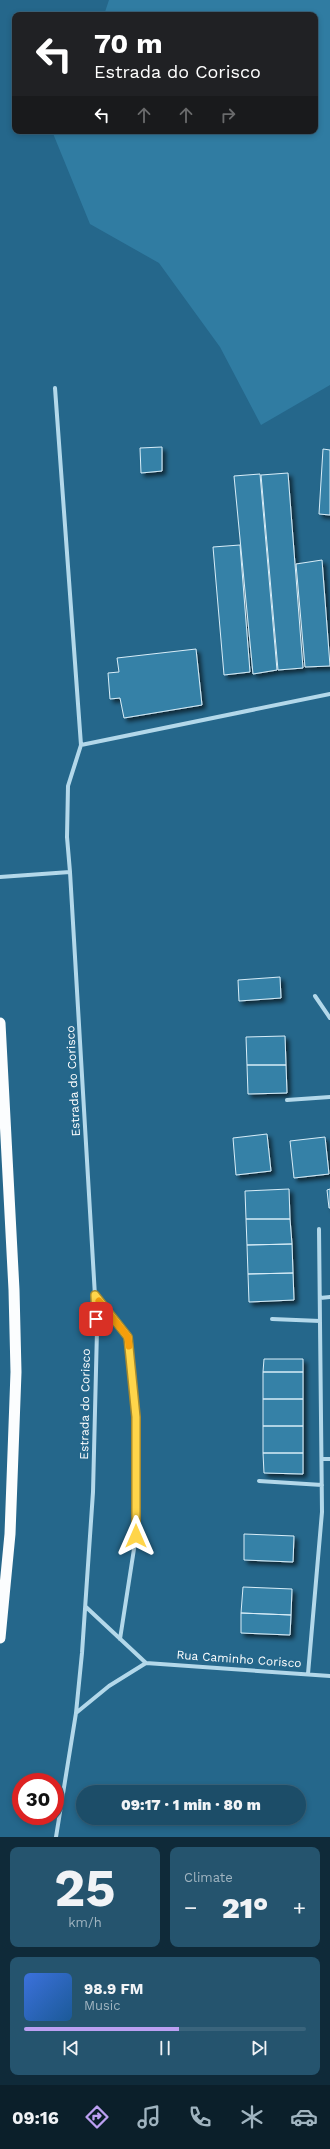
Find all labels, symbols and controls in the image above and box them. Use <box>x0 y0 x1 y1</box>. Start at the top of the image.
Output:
text: 70 m <box>94 27 163 60</box>
icon: left <box>28 28 80 80</box>
text: Estrada do Corisco <box>94 61 261 82</box>
icon: left <box>91 104 113 126</box>
icon: ahead <box>133 104 155 126</box>
icon: ahead <box>175 104 197 126</box>
icon: right <box>217 104 239 126</box>
street label: Estrada do Corisco <box>63 1025 83 1137</box>
pin <box>79 1302 113 1336</box>
icon: arrive <box>85 1308 107 1330</box>
street label: Estrada do Corisco <box>77 1348 93 1460</box>
position arrow <box>115 1515 157 1557</box>
street label: Rua Caminho Corisco <box>176 1648 302 1670</box>
speed limit sign: 30 <box>12 1773 64 1825</box>
text: 09:17 · 1 min · 80 m <box>121 1796 261 1814</box>
text: 25 <box>54 1858 116 1919</box>
text: Climate <box>184 1870 233 1885</box>
text: 21° <box>222 1890 268 1925</box>
text: − <box>184 1895 197 1920</box>
text: + <box>293 1895 306 1920</box>
text: km/h <box>68 1915 102 1930</box>
text: 98.9 FM <box>84 1980 143 1998</box>
text: Music <box>84 1998 121 2013</box>
icon: previous <box>60 2037 82 2059</box>
icon: pause <box>154 2037 176 2059</box>
icon: next <box>248 2037 270 2059</box>
icon: directions <box>83 2103 111 2131</box>
icon: music <box>135 2103 163 2131</box>
icon: phone <box>186 2103 214 2131</box>
icon: climate <box>238 2103 266 2131</box>
icon: car <box>290 2103 318 2131</box>
text: 09:16 <box>12 2107 59 2128</box>

